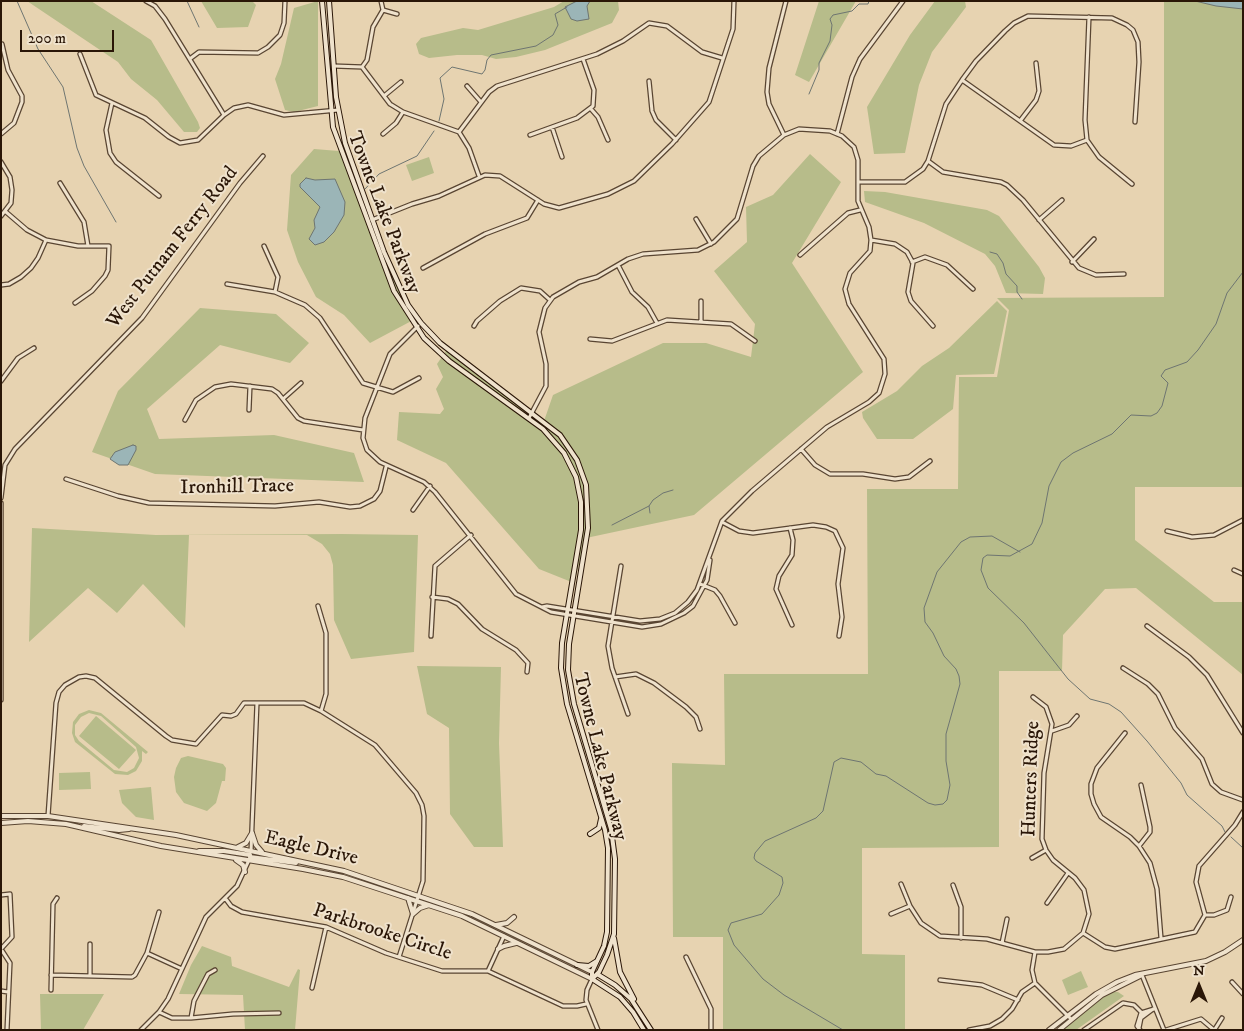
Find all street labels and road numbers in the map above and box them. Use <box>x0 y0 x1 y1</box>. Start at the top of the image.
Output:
street label: Towne Lake Parkway <box>341 129 425 297</box>
street label: West Putnam Ferry Road <box>102 162 244 334</box>
street label: Ironhill Trace <box>180 475 294 501</box>
street label: Towne Lake Parkway <box>567 671 631 843</box>
street label: Hunters Ridge <box>1018 721 1046 837</box>
street label: Eagle Drive <box>262 827 360 871</box>
street label: Parkbrooke Circle <box>310 899 454 967</box>

